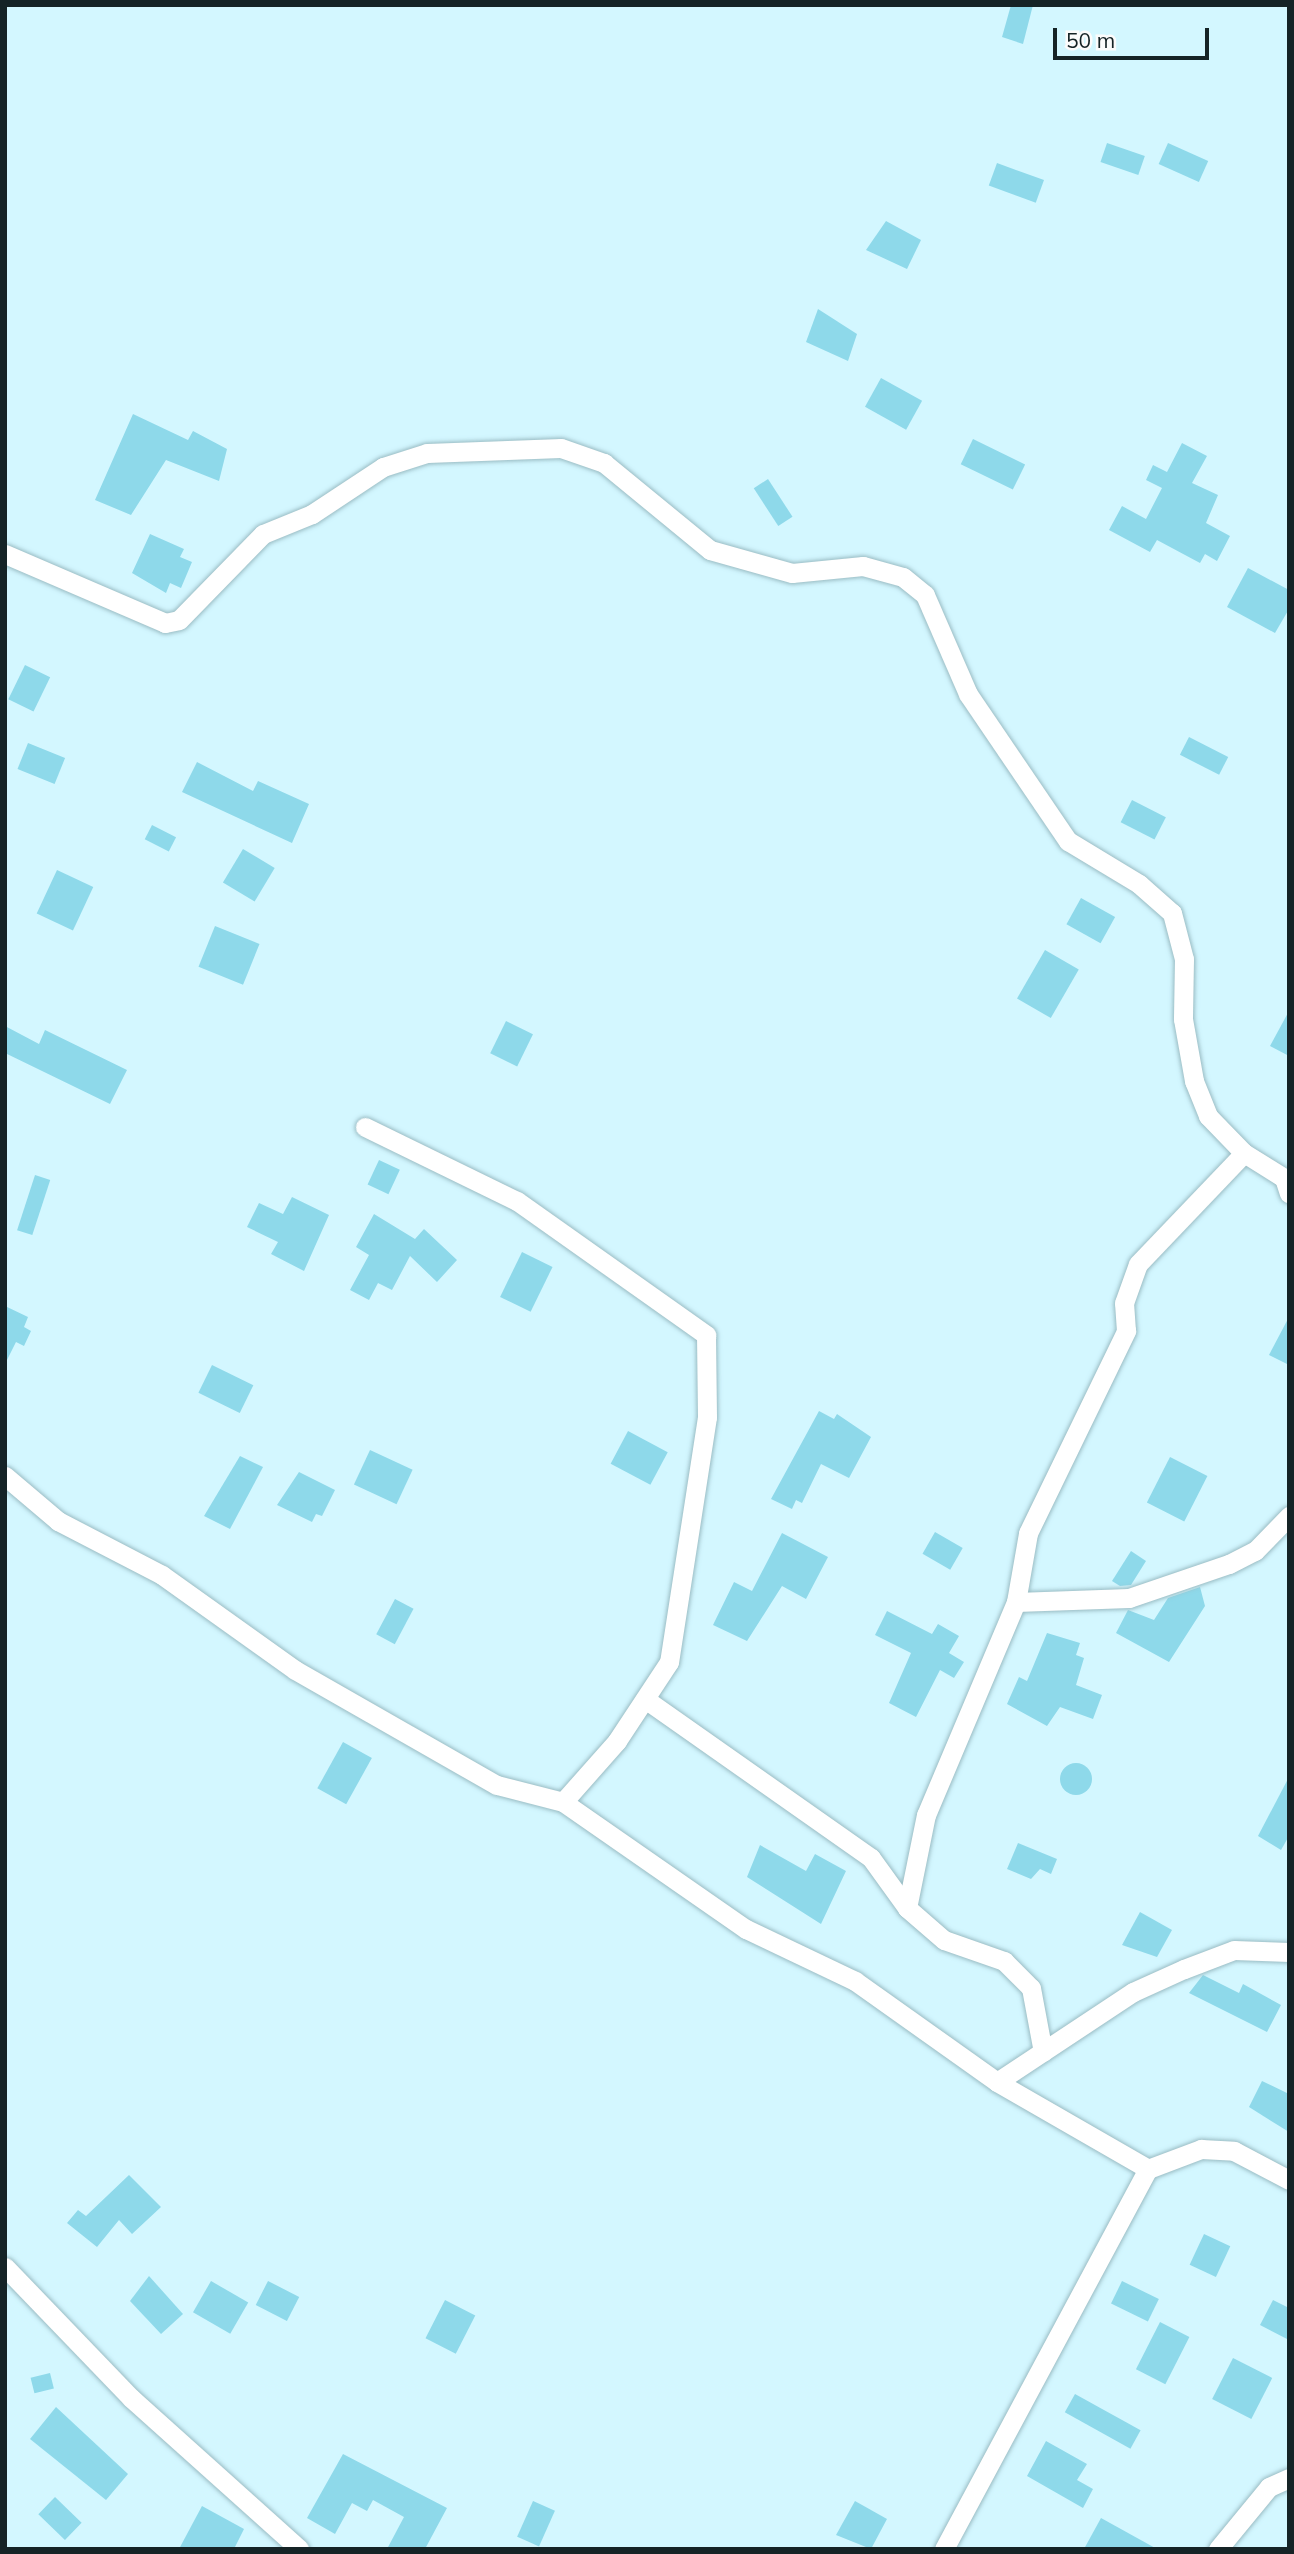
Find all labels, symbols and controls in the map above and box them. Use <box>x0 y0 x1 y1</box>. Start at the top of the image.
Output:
scale bar <box>1056 14 1212 58</box>
text: 50 m <box>1066 27 1115 53</box>

